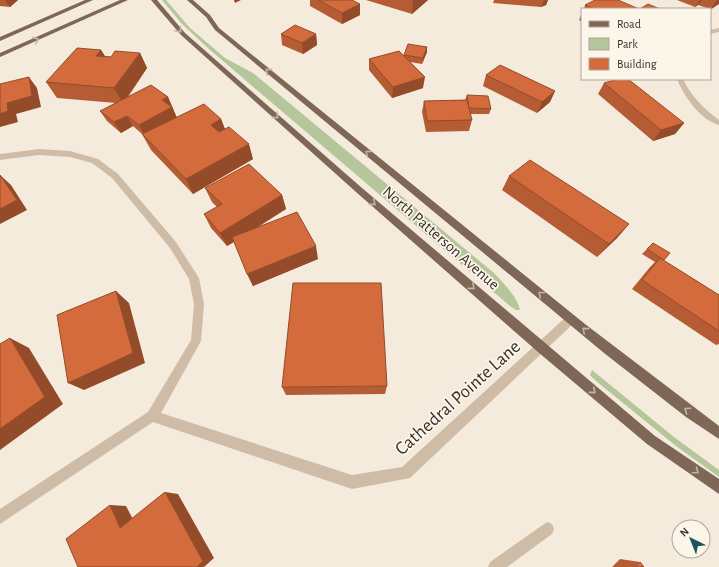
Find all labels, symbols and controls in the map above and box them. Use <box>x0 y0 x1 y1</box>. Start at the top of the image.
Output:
legend <box>581 8 711 80</box>
text: Road <box>617 18 641 30</box>
one-way arrow <box>175 25 182 32</box>
one-way arrow <box>31 37 39 45</box>
text: Park <box>617 38 638 50</box>
text: Building <box>617 58 657 70</box>
one-way arrow <box>265 68 272 75</box>
one-way arrow <box>272 111 279 118</box>
one-way arrow <box>365 151 373 158</box>
street label: North Patterson Avenue <box>380 183 502 293</box>
one-way arrow <box>369 198 376 205</box>
one-way arrow <box>467 283 475 290</box>
one-way arrow <box>538 292 545 299</box>
one-way arrow <box>582 328 589 335</box>
street label: Cathedral Pointe Lane <box>392 337 524 459</box>
one-way arrow <box>589 386 596 393</box>
one-way arrow <box>685 408 692 415</box>
one-way arrow <box>692 466 699 474</box>
north arrow <box>671 519 711 559</box>
text: N <box>678 525 691 539</box>

